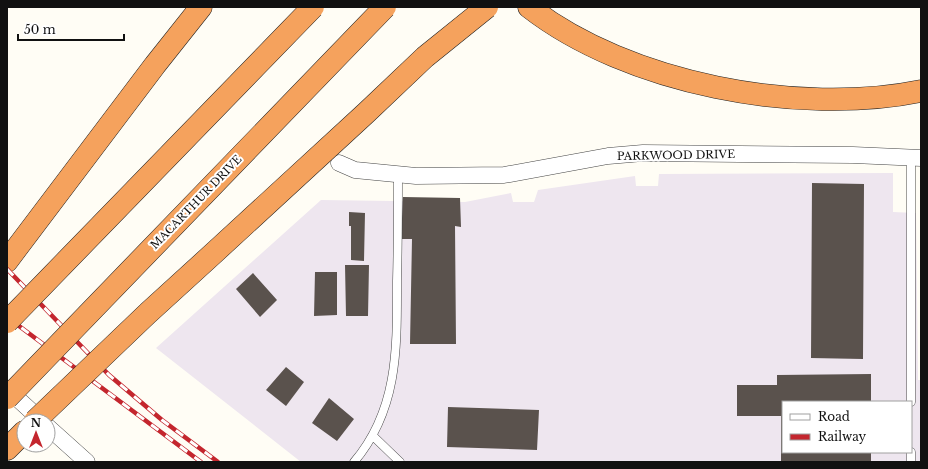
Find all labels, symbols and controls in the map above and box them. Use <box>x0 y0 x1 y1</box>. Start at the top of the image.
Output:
scale bar <box>18 16 124 42</box>
text: 50 m <box>24 22 56 37</box>
street label: PARKWOOD DRIVE <box>617 147 735 163</box>
street label: MACARTHUR DRIVE <box>147 152 245 252</box>
legend <box>782 401 912 453</box>
text: Road <box>818 409 850 424</box>
north arrow <box>16 413 56 453</box>
text: N <box>31 416 42 430</box>
text: Railway <box>818 429 867 444</box>

